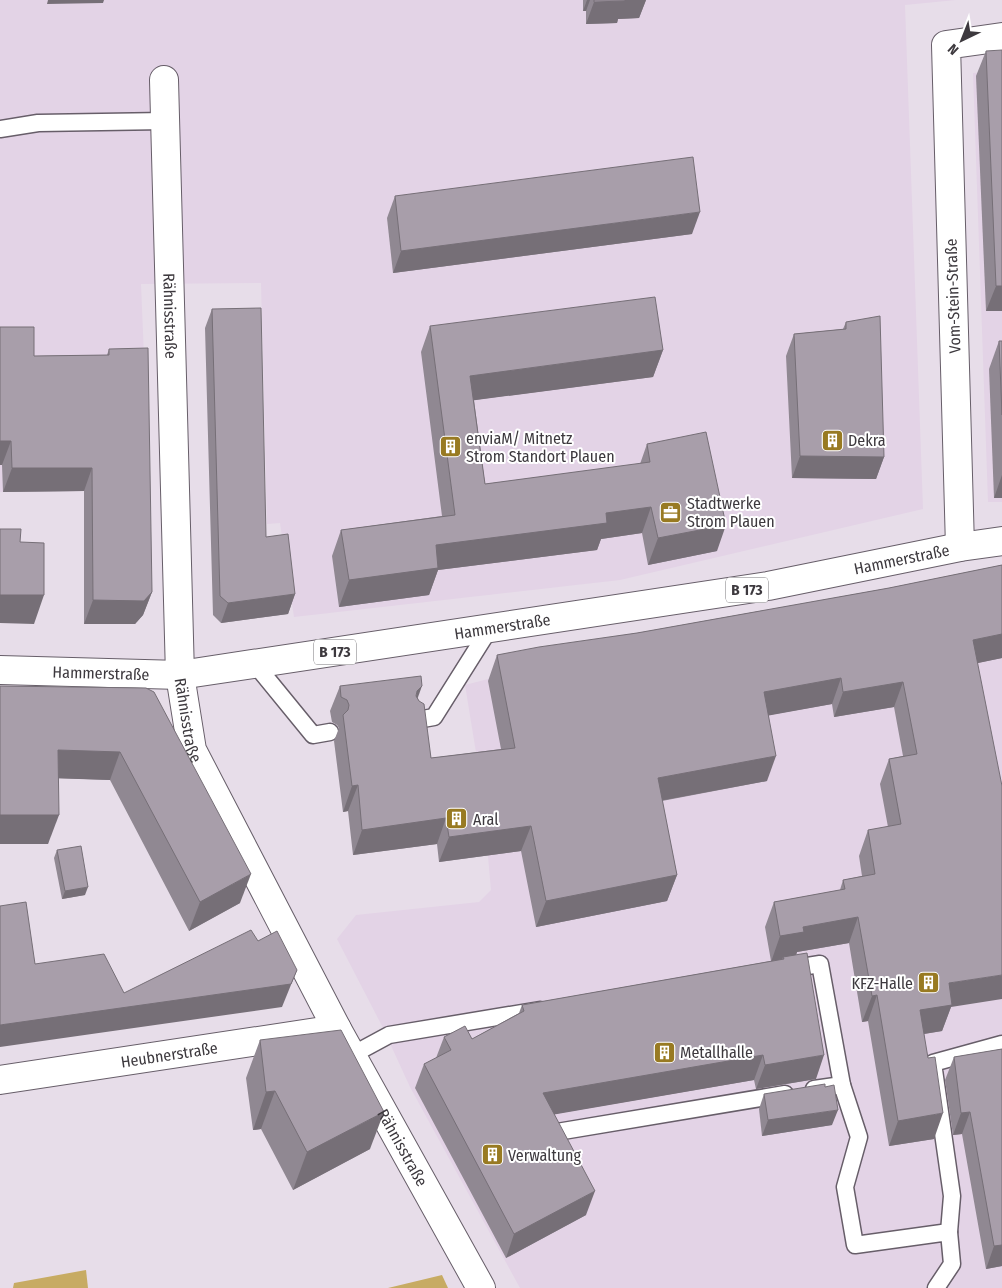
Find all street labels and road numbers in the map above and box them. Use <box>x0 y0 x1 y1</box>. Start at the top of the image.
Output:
street label: Vom-Stein-Straße <box>941 238 964 354</box>
street label: Rähnisstraße <box>160 273 181 359</box>
street label: Hammerstraße <box>852 540 951 578</box>
road number: B 173 <box>726 578 768 602</box>
street label: Hammerstraße <box>453 610 552 643</box>
road number: B 173 <box>314 640 356 664</box>
street label: Hammerstraße <box>52 662 150 684</box>
street label: Rähnisstraße <box>171 676 206 766</box>
street label: Heubnerstraße <box>119 1038 219 1071</box>
street label: Rähnisstraße <box>374 1105 432 1189</box>

